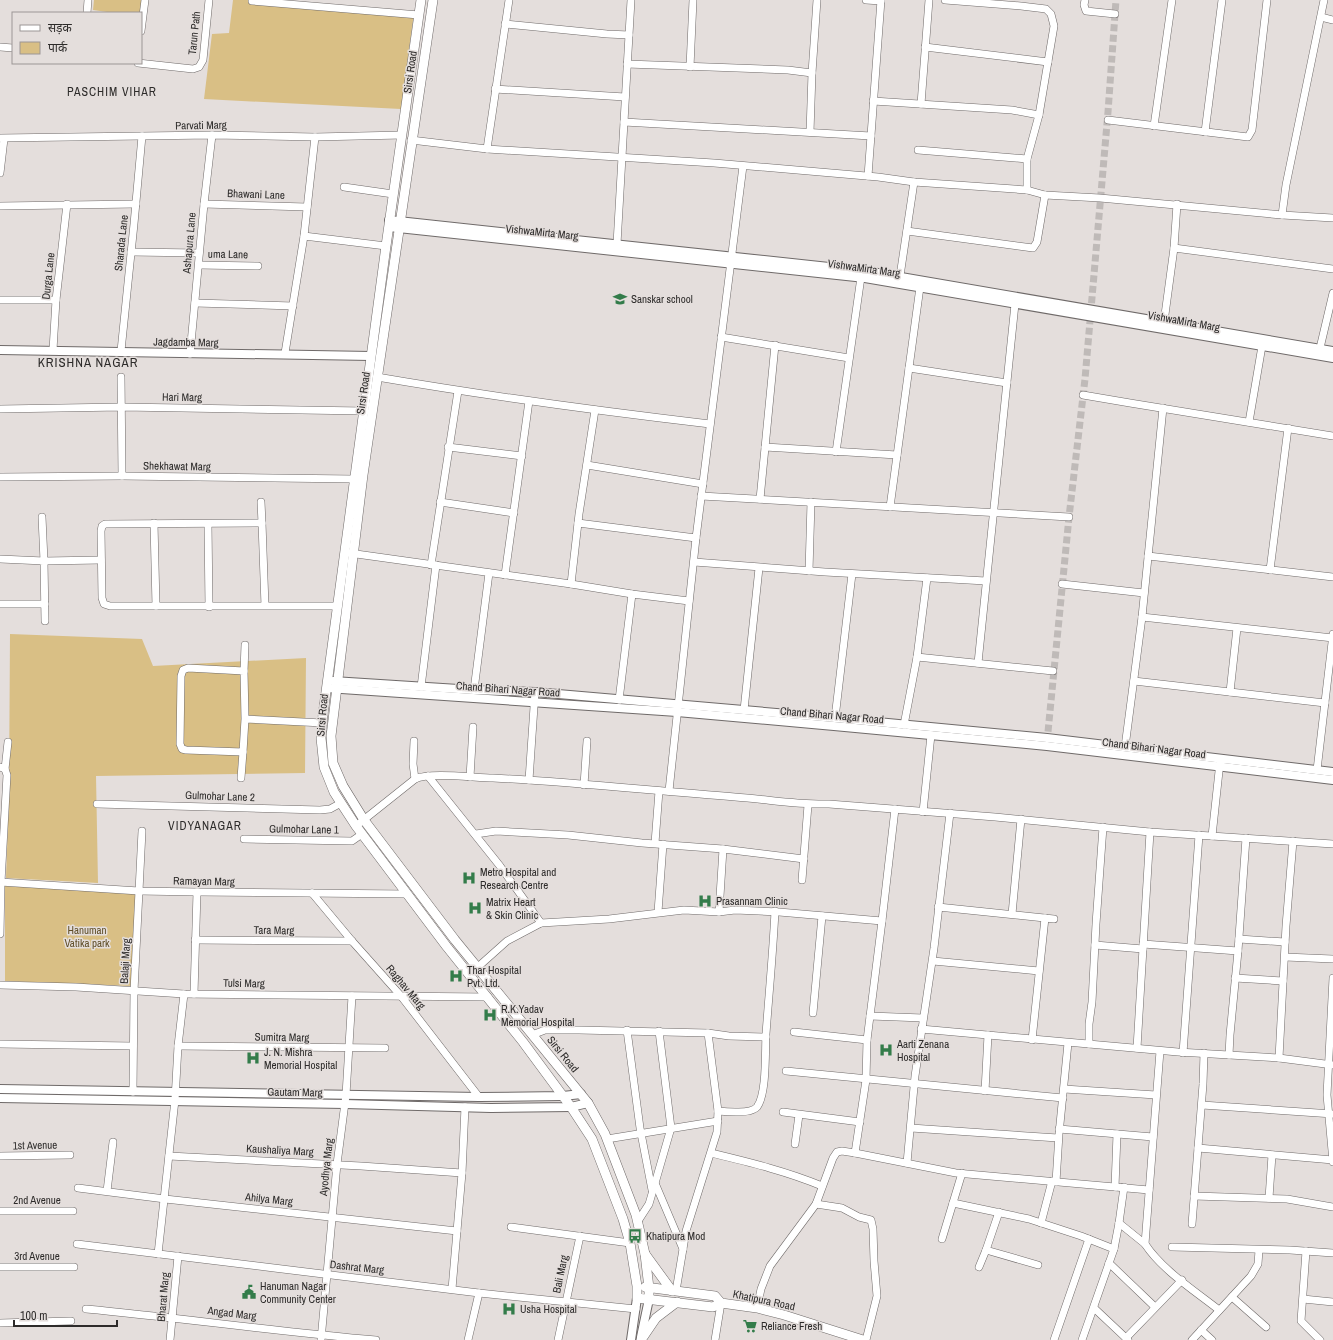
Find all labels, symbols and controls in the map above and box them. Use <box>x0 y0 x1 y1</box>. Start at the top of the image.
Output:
street label: Tarun Path <box>185 10 203 56</box>
legend <box>12 12 142 64</box>
text: सड़क <box>48 20 73 36</box>
text: पार्क <box>48 40 68 56</box>
street label: Sirsi Road <box>400 50 420 94</box>
district label: PASCHIM VIHAR <box>67 84 157 100</box>
street label: Parvati Marg <box>175 118 227 132</box>
street label: Bhawani Lane <box>227 186 285 202</box>
street label: Ashapura Lane <box>179 212 199 275</box>
street label: Sharada Lane <box>111 214 131 272</box>
street label: VishwaMirta Marg <box>505 221 579 243</box>
street label: uma Lane <box>208 247 248 261</box>
street label: Durga Lane <box>39 252 57 300</box>
street label: VishwaMirta Marg <box>827 256 901 280</box>
school or university icon: Sanskar school <box>612 291 628 307</box>
place label: Sanskar school <box>631 292 693 306</box>
street label: VishwaMirta Marg <box>1147 308 1221 334</box>
street label: Jagdamba Marg <box>153 334 219 350</box>
district label: KRISHNA NAGAR <box>38 354 138 371</box>
street label: Sirsi Road <box>353 371 373 415</box>
street label: Hari Marg <box>162 390 202 404</box>
street label: Shekhawat Marg <box>143 458 211 474</box>
street label: Chand Bihari Nagar Road <box>455 678 561 700</box>
street label: Sirsi Road <box>313 693 331 737</box>
street label: Chand Bihari Nagar Road <box>779 703 885 727</box>
street label: Chand Bihari Nagar Road <box>1101 735 1207 761</box>
street label: Gulmohar Lane 2 <box>185 788 255 804</box>
district label: VIDYANAGAR <box>168 818 242 834</box>
street label: Gulmohar Lane 1 <box>269 821 339 837</box>
place label: Metro Hospital and Research Centre <box>480 865 556 892</box>
hospital icon: Metro Hospital and Research Centre <box>461 870 477 886</box>
street label: Ramayan Marg <box>173 873 235 889</box>
hospital icon: Prasannam Clinic <box>697 893 713 909</box>
place label: Prasannam Clinic <box>716 894 788 908</box>
place label: Matrix Heart & Skin Clinic <box>486 895 539 922</box>
hospital icon: Matrix Heart & Skin Clinic <box>467 900 483 916</box>
park label: Hanuman Vatika park <box>65 923 110 950</box>
street label: Tara Marg <box>253 923 295 937</box>
street label: Balaji Marg <box>117 938 133 984</box>
street label: Raghav Marg <box>383 962 429 1012</box>
place label: Thar Hospital Pvt. Ltd. <box>467 963 521 990</box>
hospital icon: Thar Hospital Pvt. Ltd. <box>448 968 464 984</box>
street label: Tulsi Marg <box>223 976 265 990</box>
place label: R.K.Yadav Memorial Hospital <box>501 1002 574 1029</box>
hospital icon: R.K.Yadav Memorial Hospital <box>482 1007 498 1023</box>
street label: Sumitra Marg <box>255 1030 309 1044</box>
street label: Sirsi Road <box>544 1033 582 1075</box>
place label: Aarti Zenana Hospital <box>896 1037 949 1064</box>
hospital icon: Aarti Zenana Hospital <box>878 1042 894 1058</box>
place label: J. N. Mishra Memorial Hospital <box>264 1045 337 1072</box>
hospital icon: J. N. Mishra Memorial Hospital <box>245 1050 261 1066</box>
street label: Gautam Marg <box>267 1085 323 1099</box>
street label: Ayodhya Marg <box>316 1137 336 1198</box>
street label: 1st Avenue <box>13 1138 57 1152</box>
street label: Kaushaliya Marg <box>246 1141 314 1159</box>
street label: Ahilya Marg <box>243 1189 294 1208</box>
street label: 2nd Avenue <box>13 1193 61 1207</box>
bus stop icon: Khatipura Mod <box>627 1228 643 1244</box>
place label: Khatipura Mod <box>646 1229 705 1243</box>
street label: 3rd Avenue <box>14 1249 60 1263</box>
street label: Bali Marg <box>549 1254 571 1294</box>
street label: Dashrat Marg <box>329 1257 385 1277</box>
street label: Bharat Marg <box>154 1272 172 1322</box>
place label: Hanuman Nagar Community Center <box>260 1279 336 1306</box>
public building icon: Hanuman Nagar Community Center <box>241 1284 257 1300</box>
street label: Khatipura Road <box>732 1287 796 1313</box>
hospital icon: Usha Hospital <box>501 1301 517 1317</box>
scale bar <box>14 1302 117 1328</box>
place label: Usha Hospital <box>520 1302 577 1316</box>
street label: Angad Marg <box>206 1303 257 1323</box>
text: 100 m <box>20 1308 47 1324</box>
supermarket icon: Reliance Fresh <box>742 1318 758 1334</box>
place label: Reliance Fresh <box>761 1319 822 1333</box>

